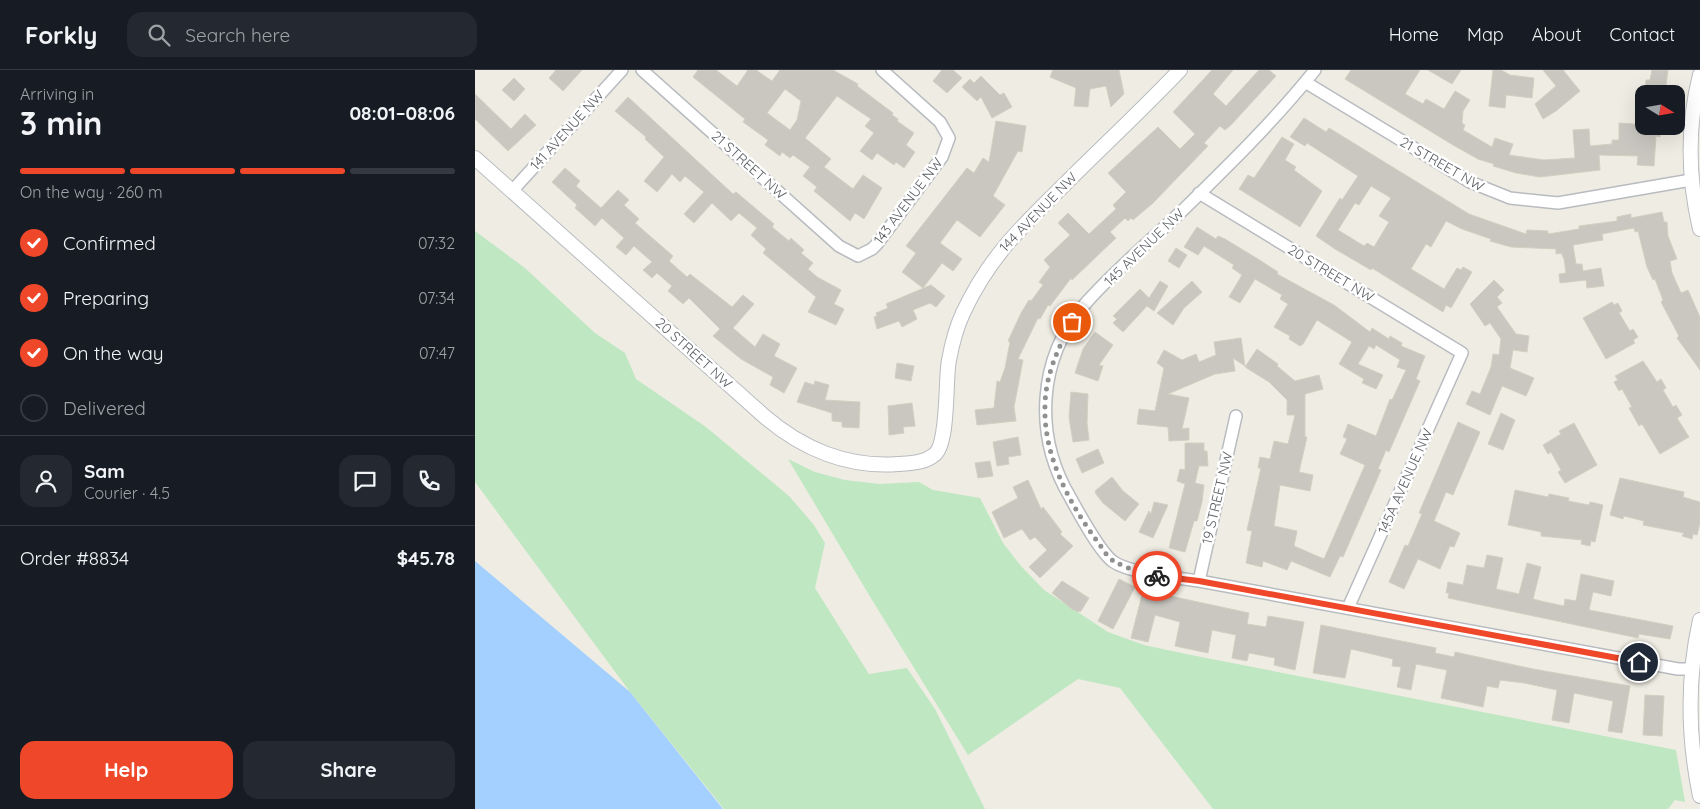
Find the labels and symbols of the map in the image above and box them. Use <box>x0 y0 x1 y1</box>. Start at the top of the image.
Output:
north arrow <box>1635 85 1685 135</box>
street label: 141 AVENUE NW <box>526 86 608 174</box>
street label: 21 STREET NW <box>708 127 790 204</box>
street label: 21 STREET NW <box>1397 133 1488 196</box>
street label: 143 AVENUE NW <box>869 154 947 248</box>
street label: 144 AVENUE NW <box>995 168 1081 256</box>
street label: 145 AVENUE NW <box>1100 204 1188 290</box>
street label: 20 STREET NW <box>1285 240 1378 306</box>
pin <box>1051 301 1093 343</box>
street label: 20 STREET NW <box>652 314 737 393</box>
street label: 145A AVENUE NW <box>1374 425 1437 537</box>
street label: 19 STREET NW <box>1198 450 1236 546</box>
courier <box>1132 551 1182 601</box>
pin <box>1618 641 1660 683</box>

